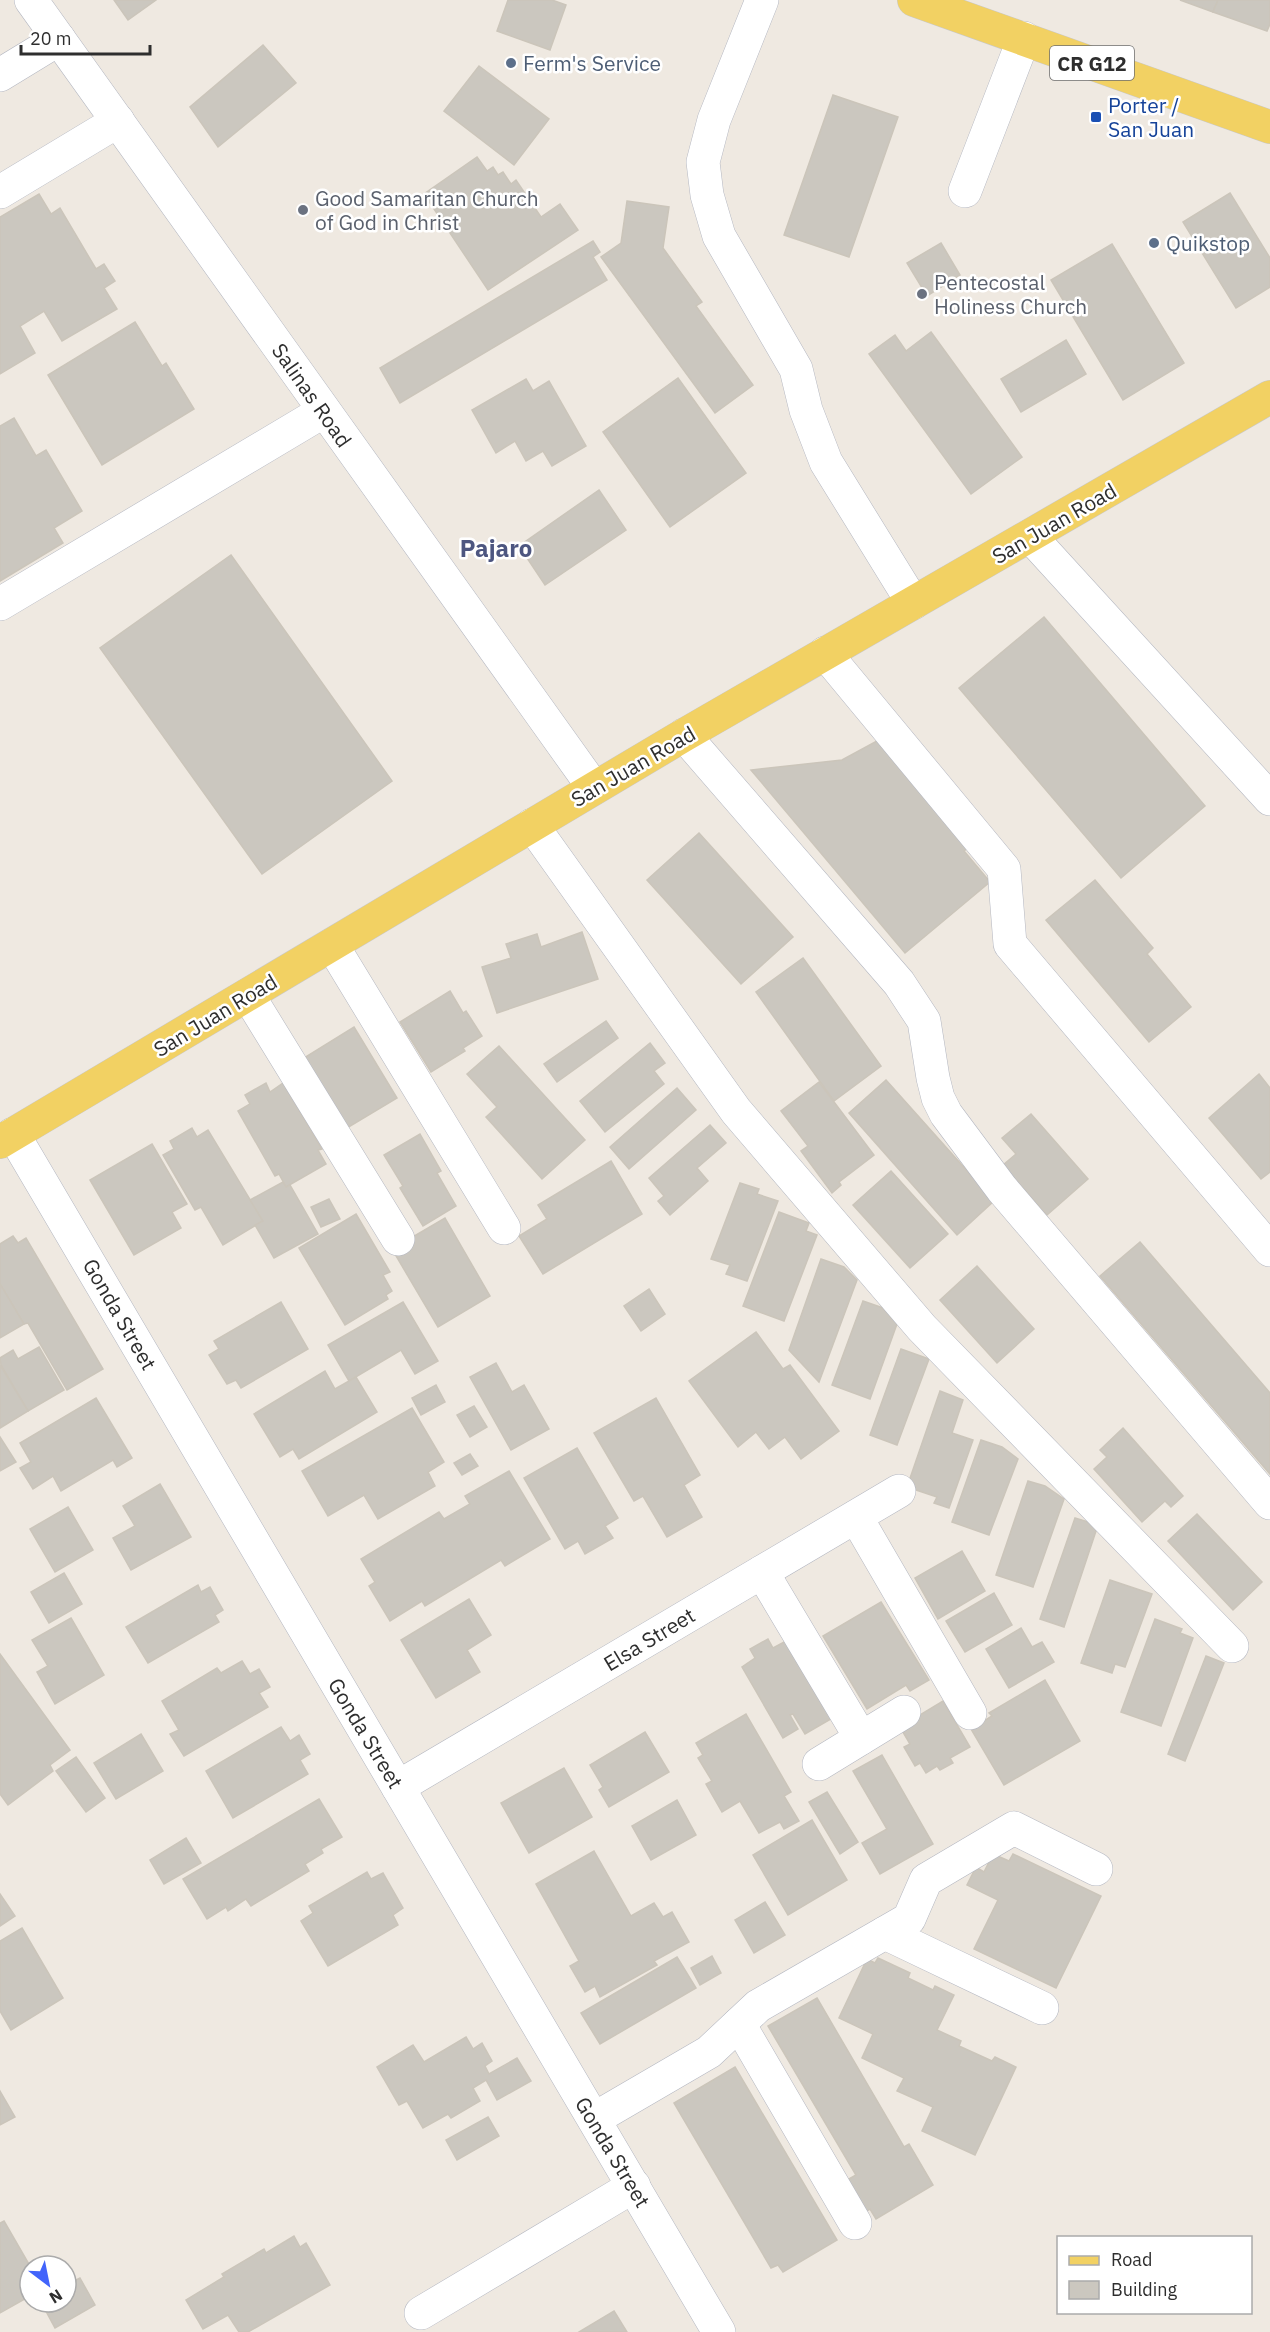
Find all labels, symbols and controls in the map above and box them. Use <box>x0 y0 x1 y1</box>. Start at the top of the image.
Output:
scale bar <box>21 18 150 56</box>
text: 20 m <box>30 27 72 50</box>
road number: CR G12 <box>1050 46 1134 80</box>
place label: Ferm's Service <box>523 49 661 77</box>
marker: Ferm's Service <box>504 56 518 70</box>
place label: Porter / San Juan <box>1108 91 1194 143</box>
marker: Porter / San Juan <box>1089 110 1103 124</box>
place label: Good Samaritan Church of God in Christ <box>315 184 539 236</box>
marker: Good Samaritan Church of God in Christ <box>296 203 310 217</box>
place label: Quikstop <box>1166 229 1250 257</box>
marker: Quikstop <box>1147 236 1161 250</box>
place label: Pentecostal Holiness Church <box>934 268 1087 320</box>
marker: Pentecostal Holiness Church <box>915 287 929 301</box>
street label: Salinas Road <box>266 337 358 453</box>
street label: San Juan Road <box>987 476 1121 570</box>
district label: Pajaro <box>460 532 532 564</box>
street label: San Juan Road <box>566 719 700 813</box>
street label: San Juan Road <box>148 967 282 1063</box>
street label: Gonda Street <box>77 1253 163 1375</box>
street label: Elsa Street <box>598 1601 700 1677</box>
street label: Gonda Street <box>322 1673 410 1793</box>
street label: Gonda Street <box>569 2092 657 2212</box>
legend <box>1057 2236 1252 2314</box>
text: Road <box>1111 2248 1152 2271</box>
north arrow <box>18 2254 78 2314</box>
text: Building <box>1111 2278 1178 2301</box>
text: N <box>46 2285 66 2308</box>

